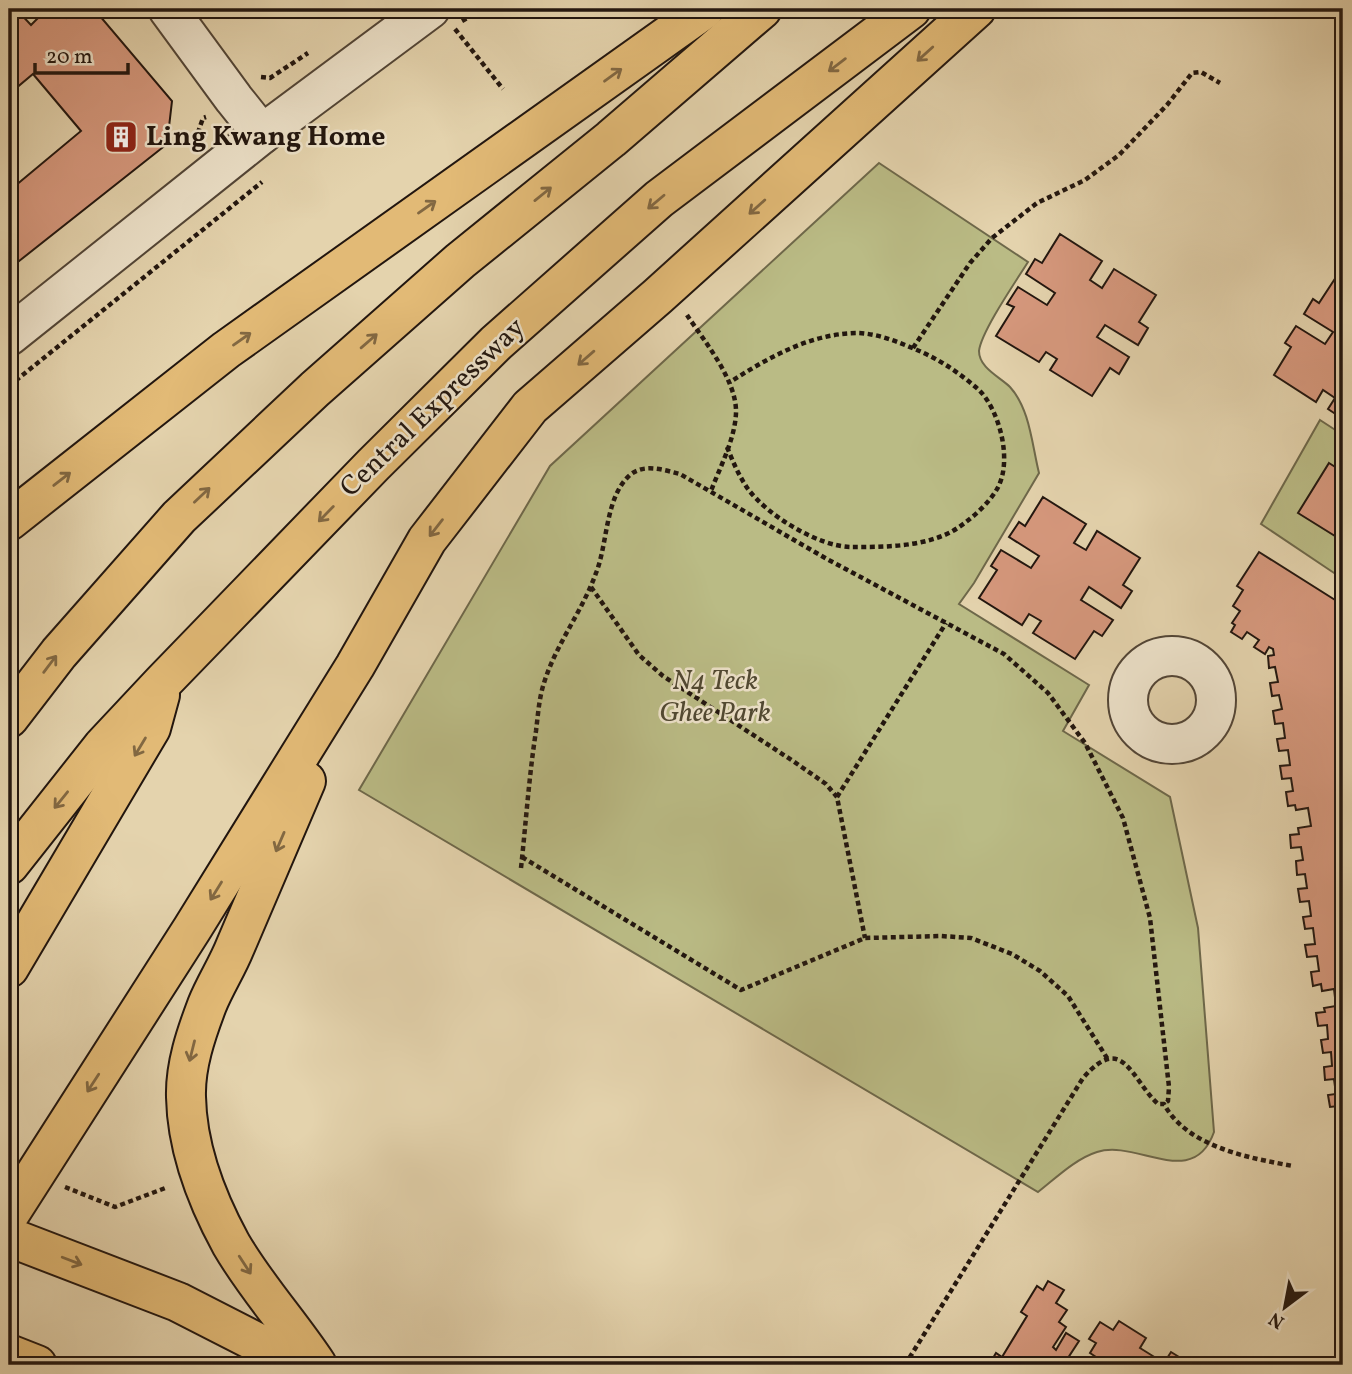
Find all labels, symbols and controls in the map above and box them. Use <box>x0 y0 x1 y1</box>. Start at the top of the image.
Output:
scale bar <box>35 32 128 76</box>
text: 20 m <box>46 43 92 72</box>
one-way arrow <box>917 46 934 63</box>
one-way arrow <box>828 57 846 72</box>
one-way arrow <box>603 68 622 83</box>
building icon: Ling Kwang Home <box>102 118 140 156</box>
place label: Ling Kwang Home <box>146 118 386 157</box>
one-way arrow <box>533 187 552 202</box>
one-way arrow <box>647 194 665 210</box>
one-way arrow <box>748 199 766 215</box>
one-way arrow <box>417 200 436 214</box>
street label: Central Expressway <box>332 309 534 507</box>
one-way arrow <box>232 332 251 346</box>
one-way arrow <box>360 333 378 349</box>
one-way arrow <box>578 350 596 366</box>
one-way arrow <box>53 471 71 486</box>
one-way arrow <box>193 487 210 504</box>
one-way arrow <box>317 505 334 522</box>
one-way arrow <box>429 518 444 536</box>
one-way arrow <box>43 656 58 674</box>
park label: N4 Teck Ghee Park <box>659 662 771 733</box>
one-way arrow <box>133 736 147 756</box>
one-way arrow <box>53 790 68 808</box>
one-way arrow <box>273 830 286 852</box>
one-way arrow <box>208 880 222 900</box>
one-way arrow <box>185 1039 198 1062</box>
one-way arrow <box>86 1072 100 1092</box>
one-way arrow <box>239 1255 253 1275</box>
one-way arrow <box>61 1256 83 1269</box>
north arrow <box>1250 1272 1320 1342</box>
text: N <box>1264 1305 1290 1334</box>

